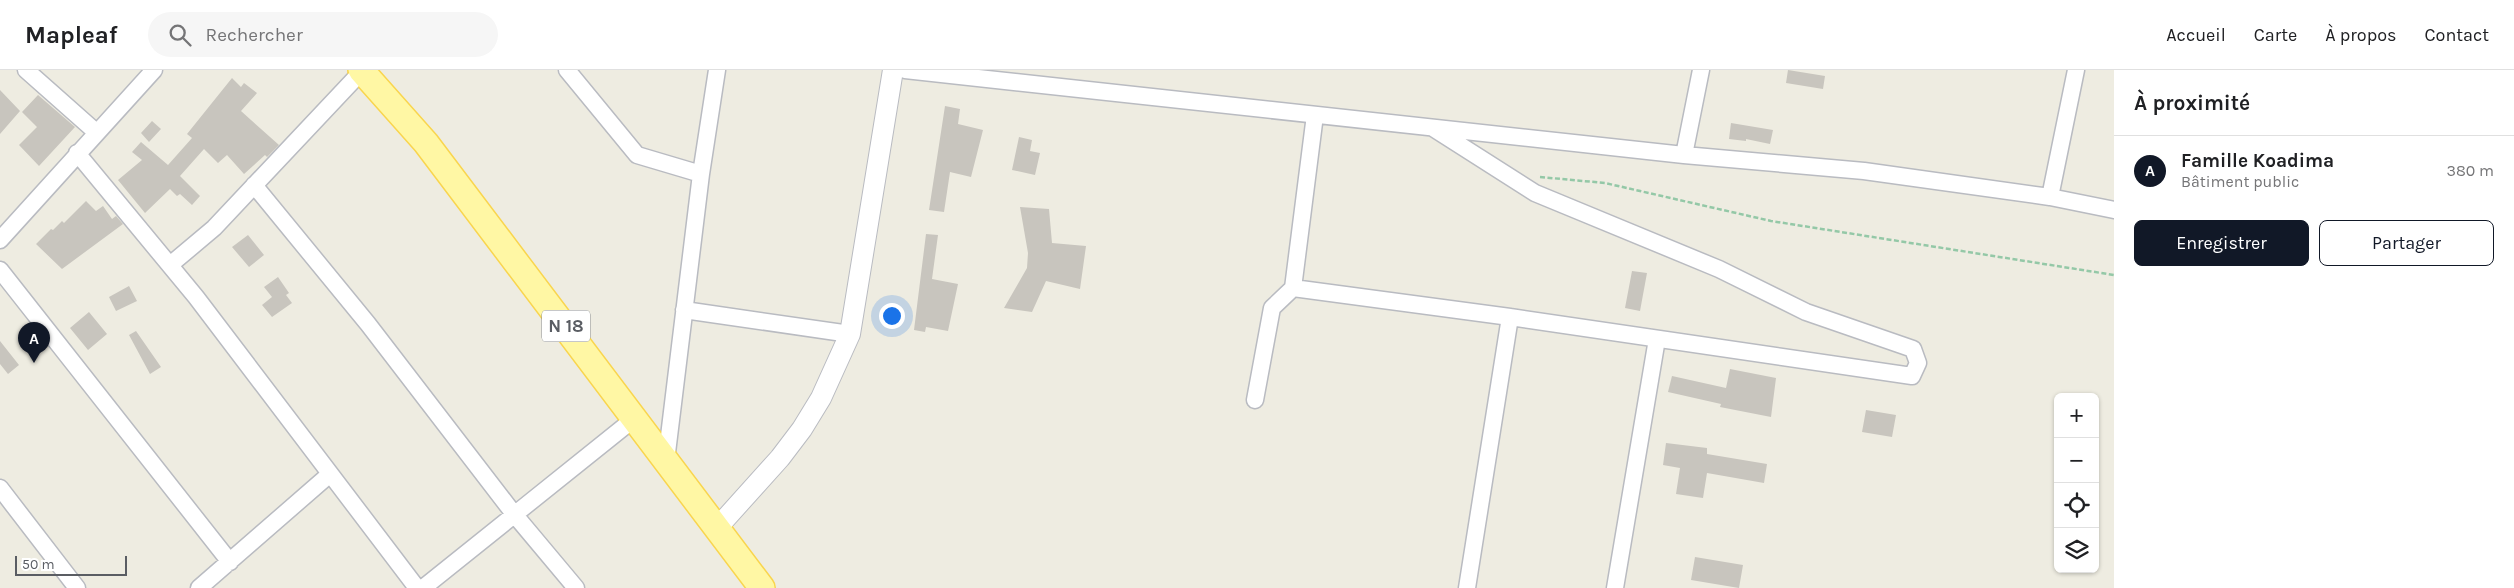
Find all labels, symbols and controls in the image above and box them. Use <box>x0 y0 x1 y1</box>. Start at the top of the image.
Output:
search box <box>148 12 498 57</box>
text: Mapleaf <box>25 21 118 49</box>
icon: search <box>166 21 194 49</box>
text: Rechercher <box>206 24 303 46</box>
text: Accueil <box>2166 24 2226 46</box>
text: Carte <box>2254 24 2297 46</box>
text: À propos <box>2325 24 2397 46</box>
text: Contact <box>2425 24 2489 46</box>
text: À proximité <box>2134 91 2250 115</box>
text: Famille Koadima <box>2181 150 2334 172</box>
text: A <box>2145 161 2155 180</box>
text: 380 m <box>2446 161 2494 180</box>
text: Bâtiment public <box>2181 172 2299 191</box>
button: Enregistrer <box>2134 220 2309 266</box>
button: Partager <box>2319 220 2494 266</box>
your location <box>879 303 905 329</box>
road number: N 18 <box>542 310 590 342</box>
pin: A <box>18 322 50 363</box>
map controls <box>2054 393 2099 573</box>
button: + <box>2054 393 2099 438</box>
button: − <box>2054 438 2099 483</box>
button: locate <box>2054 483 2099 528</box>
button: layers <box>2054 528 2099 573</box>
scale bar <box>15 553 128 576</box>
text: 50 m <box>22 556 55 573</box>

